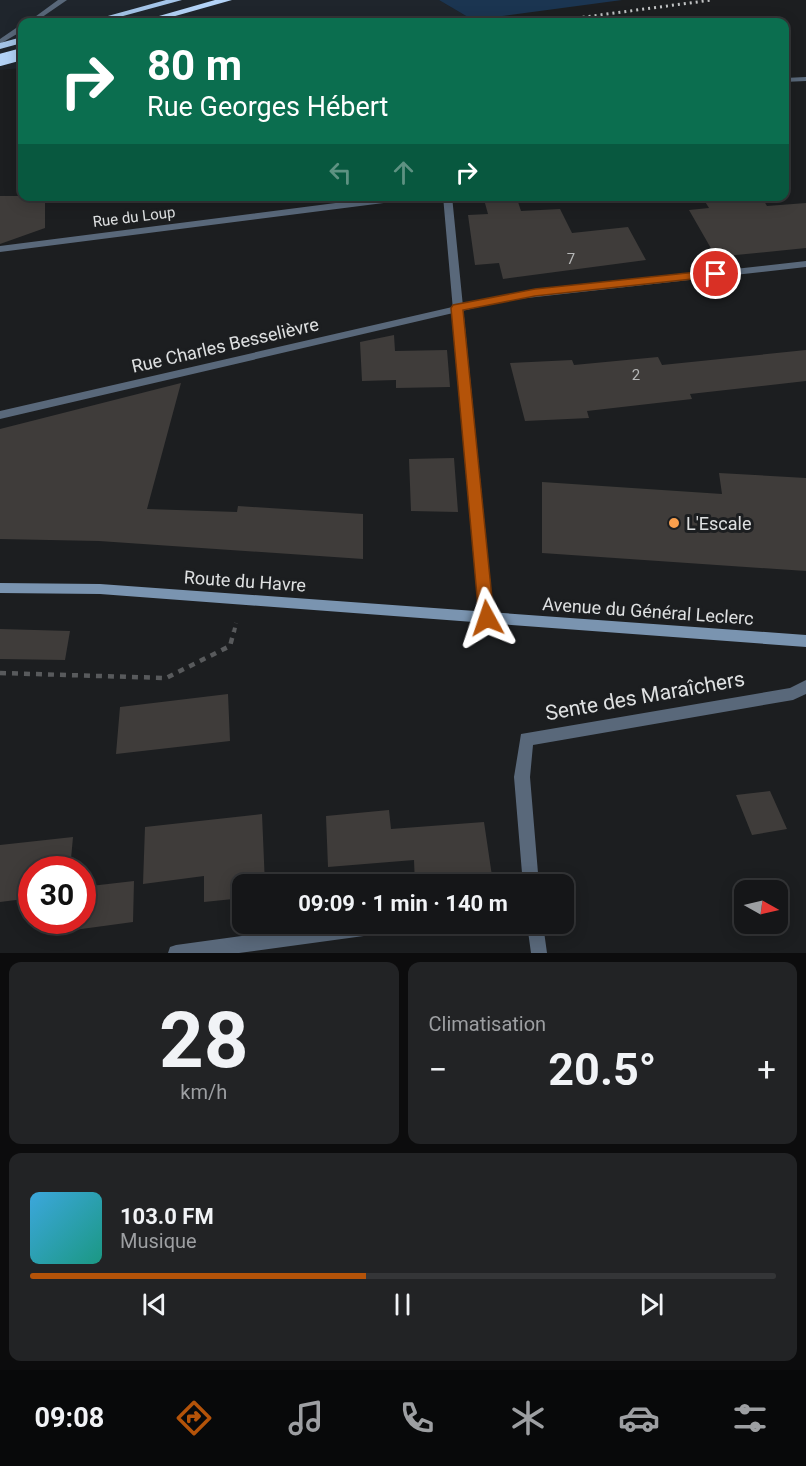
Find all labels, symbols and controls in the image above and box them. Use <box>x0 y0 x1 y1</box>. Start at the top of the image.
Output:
text: 80 m <box>147 41 242 90</box>
icon: right <box>48 42 126 120</box>
text: Rue Georges Hébert <box>147 91 388 123</box>
icon: left <box>324 156 357 189</box>
icon: ahead <box>387 156 420 189</box>
icon: right <box>450 156 483 189</box>
street label: Rue du Loup <box>92 203 176 231</box>
pin <box>690 248 741 299</box>
house number: 7 <box>567 250 575 268</box>
icon: arrive <box>699 257 732 290</box>
street label: Rue Charles Besselièvre <box>129 313 321 377</box>
house number: 2 <box>632 366 640 384</box>
place label: L'Escale <box>686 513 752 534</box>
marker: L'Escale <box>667 516 681 530</box>
street label: Route du Havre <box>183 566 307 596</box>
position arrow <box>455 586 519 650</box>
street label: Avenue du Général Leclerc <box>542 593 754 629</box>
street label: Sente des Maraîchers <box>543 667 747 725</box>
speed limit sign: 30 <box>18 856 96 934</box>
north arrow <box>734 880 788 934</box>
map controls <box>734 880 788 934</box>
text: 09:09 · 1 min · 140 m <box>298 891 508 916</box>
text: 28 <box>159 995 249 1086</box>
text: Climatisation <box>429 1012 546 1036</box>
text: 20.5° <box>548 1043 656 1096</box>
text: − <box>429 1050 447 1089</box>
text: + <box>757 1050 776 1089</box>
text: km/h <box>180 1080 227 1104</box>
text: 103.0 FM <box>120 1204 214 1229</box>
text: Musique <box>120 1229 197 1253</box>
icon: previous <box>138 1288 171 1321</box>
icon: pause <box>386 1288 419 1321</box>
icon: next <box>635 1288 668 1321</box>
icon: directions <box>173 1397 215 1439</box>
icon: music <box>285 1397 327 1439</box>
icon: phone <box>396 1397 438 1439</box>
icon: climate <box>507 1397 549 1439</box>
icon: car <box>618 1397 660 1439</box>
icon: filters <box>729 1397 771 1439</box>
text: 09:08 <box>35 1402 104 1434</box>

